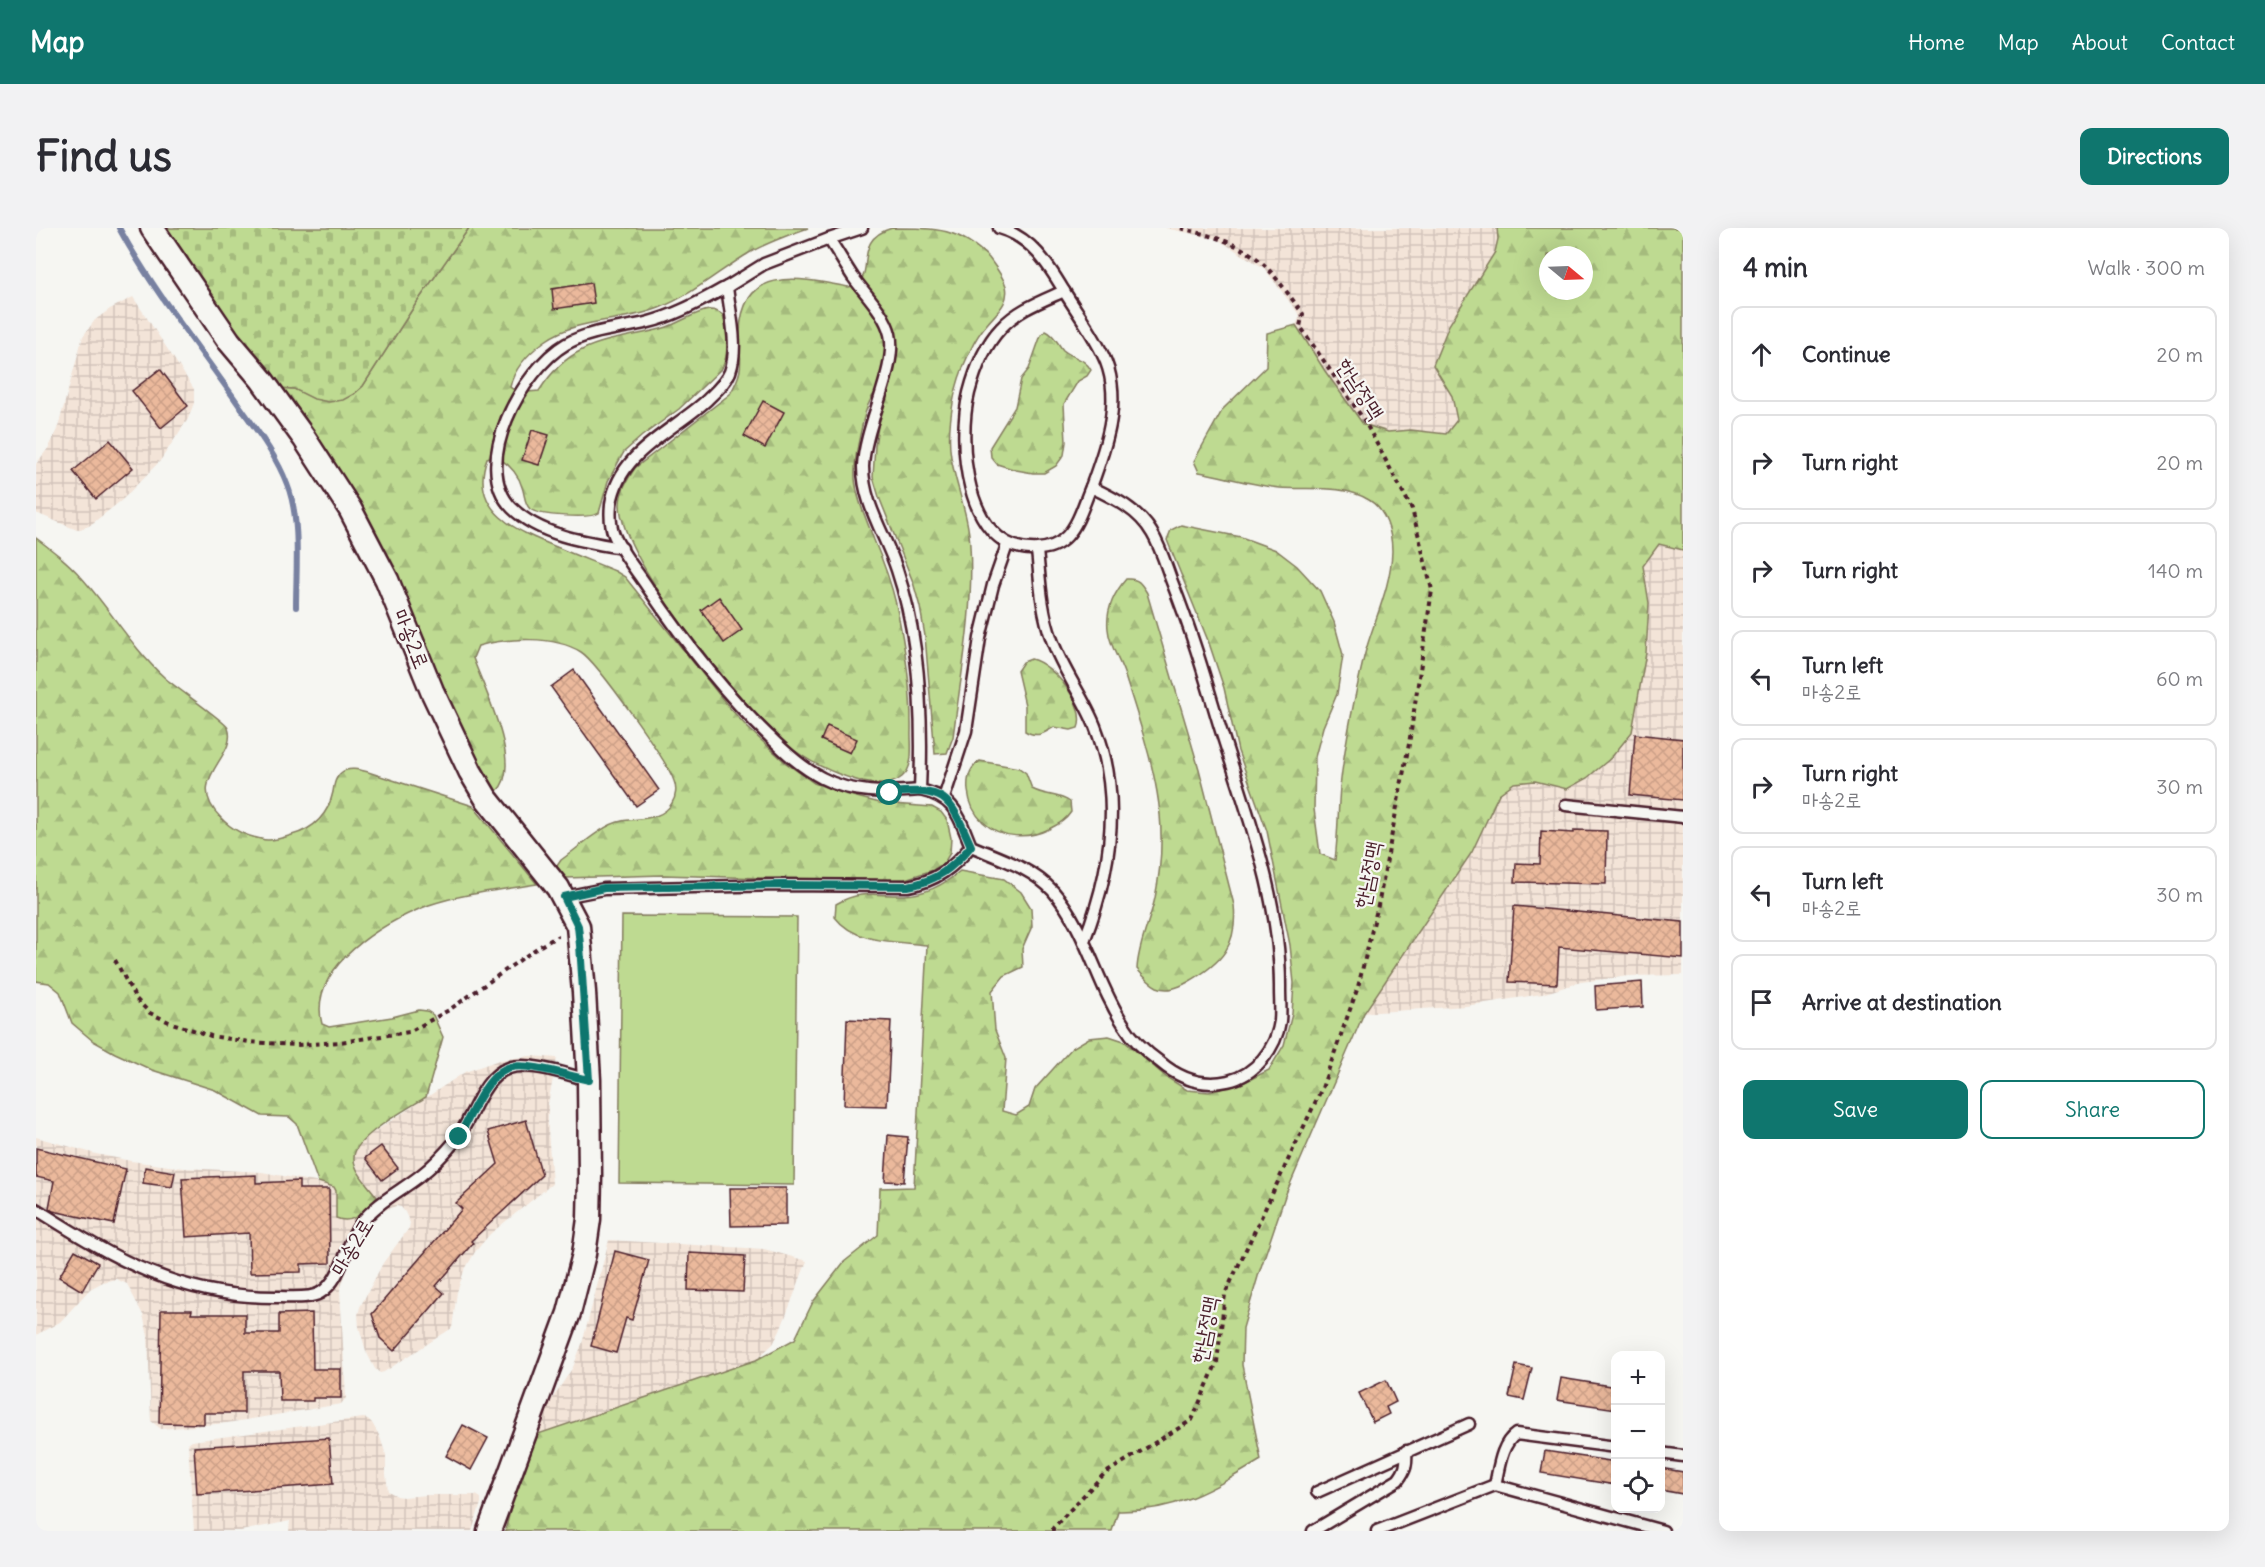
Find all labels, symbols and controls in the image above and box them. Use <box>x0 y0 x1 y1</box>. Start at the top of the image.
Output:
text: Map <box>30 24 84 60</box>
text: Home <box>1908 29 1965 56</box>
text: Map <box>1998 29 2039 56</box>
text: About <box>2072 29 2128 56</box>
text: Contact <box>2161 29 2235 56</box>
button: Directions <box>2080 128 2229 185</box>
text: Find us <box>36 130 172 182</box>
north arrow <box>1539 246 1593 300</box>
text: 4 min <box>1743 251 1808 284</box>
text: Walk · 300 m <box>2087 255 2205 280</box>
icon: ahead <box>1745 338 1778 371</box>
text: Continue <box>1802 340 1891 368</box>
text: 20 m <box>2157 342 2203 367</box>
street label: 한남정맥 <box>1331 353 1390 424</box>
icon: right <box>1745 446 1778 479</box>
text: Turn right <box>1802 448 1898 476</box>
text: 20 m <box>2157 450 2203 475</box>
icon: right <box>1745 554 1778 587</box>
text: Turn right <box>1802 556 1898 584</box>
text: 140 m <box>2148 558 2203 583</box>
street label: 마송2로 <box>387 605 436 673</box>
text: Turn left <box>1802 651 1883 679</box>
icon: left <box>1745 662 1778 695</box>
text: 60 m <box>2156 666 2203 691</box>
text: 마송2로 <box>1802 679 1861 704</box>
text: Turn right <box>1802 759 1898 787</box>
icon: right <box>1745 770 1778 803</box>
text: 30 m <box>2156 774 2203 799</box>
route start <box>876 779 902 805</box>
text: 마송2로 <box>1802 787 1861 812</box>
street label: 한남정맥 <box>1348 839 1387 911</box>
text: Turn left <box>1802 867 1883 895</box>
icon: left <box>1745 878 1778 911</box>
text: 30 m <box>2156 882 2203 907</box>
text: 마송2로 <box>1802 895 1861 920</box>
icon: arrive <box>1745 986 1778 1019</box>
text: Arrive at destination <box>1802 988 2002 1016</box>
button: Save <box>1743 1080 1968 1139</box>
button: Share <box>1980 1080 2205 1139</box>
route end <box>445 1123 471 1149</box>
street label: 마송2로 <box>324 1213 379 1280</box>
street label: 한남정맥 <box>1185 1294 1224 1366</box>
map controls <box>1611 1351 1665 1513</box>
button: + <box>1611 1351 1665 1405</box>
button: − <box>1611 1405 1665 1459</box>
button: locate <box>1611 1459 1665 1513</box>

